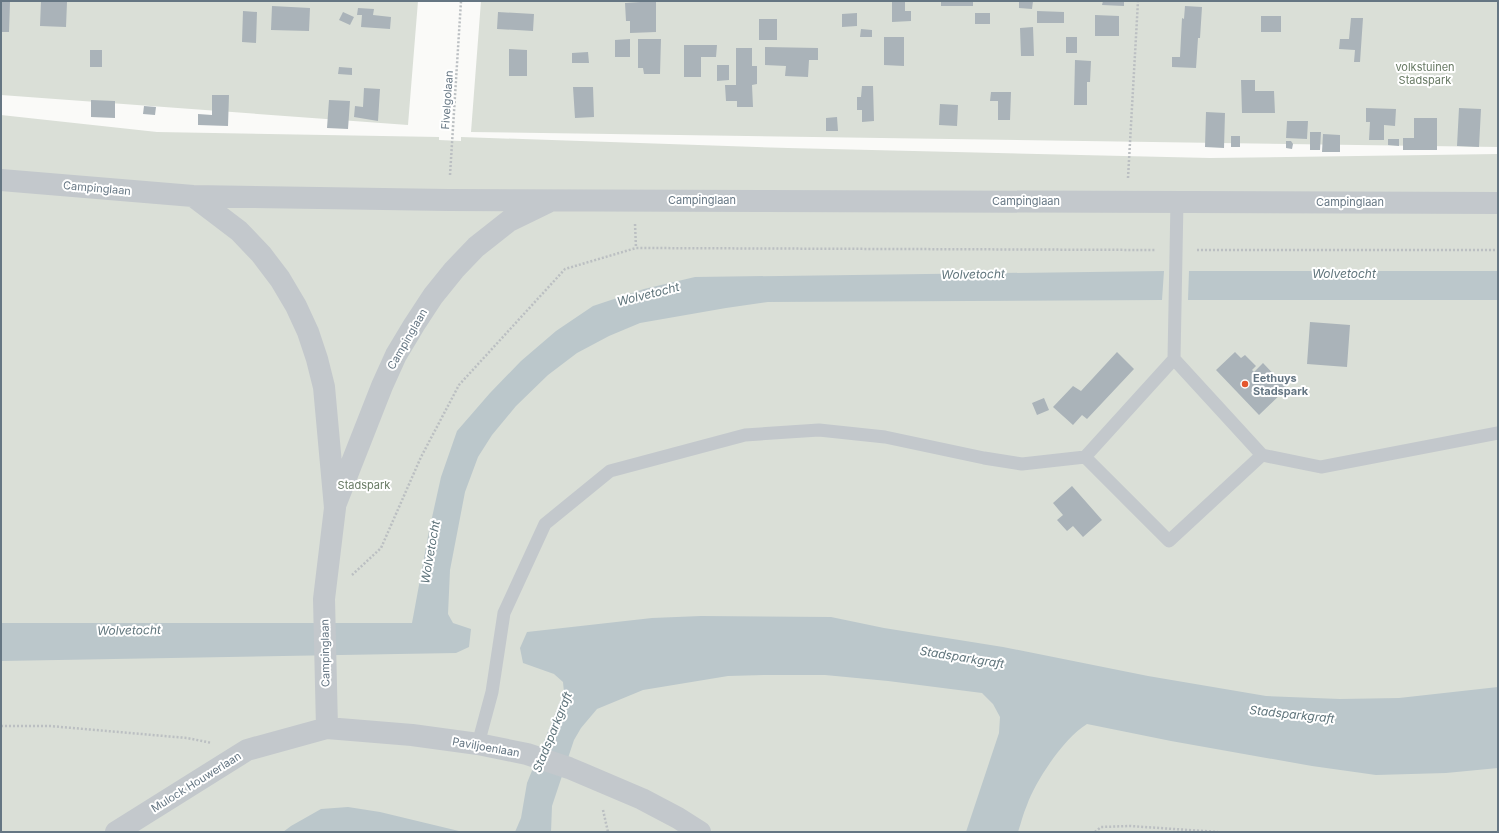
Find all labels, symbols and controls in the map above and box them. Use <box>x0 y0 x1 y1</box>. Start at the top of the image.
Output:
park label: volkstuinen Stadspark <box>1395 60 1455 87</box>
street label: Fivelgolaan <box>438 70 456 130</box>
street label: Campinglaan <box>63 178 131 198</box>
street label: Campinglaan <box>668 193 736 207</box>
street label: Campinglaan <box>992 194 1060 208</box>
street label: Campinglaan <box>1316 195 1384 209</box>
water label: Wolvetocht <box>941 266 1006 282</box>
water label: Wolvetocht <box>1312 266 1377 281</box>
water label: Wolvetocht <box>615 279 682 309</box>
street label: Campinglaan <box>384 306 430 372</box>
place label: Eethuys Stadspark <box>1253 371 1309 398</box>
marker: Eethuys Stadspark <box>1240 379 1250 389</box>
park label: Stadspark <box>338 478 390 492</box>
water label: Wolvetocht <box>417 518 443 585</box>
street label: Campinglaan <box>317 619 333 687</box>
water label: Wolvetocht <box>97 622 162 638</box>
water label: Stadsparkgraft <box>919 643 1006 671</box>
water label: Stadsparkgraft <box>529 689 575 774</box>
water label: Stadsparkgraft <box>1249 702 1336 726</box>
street label: Paviljoenlaan <box>451 734 521 760</box>
street label: Mulock Houwerlaan <box>148 749 244 815</box>

